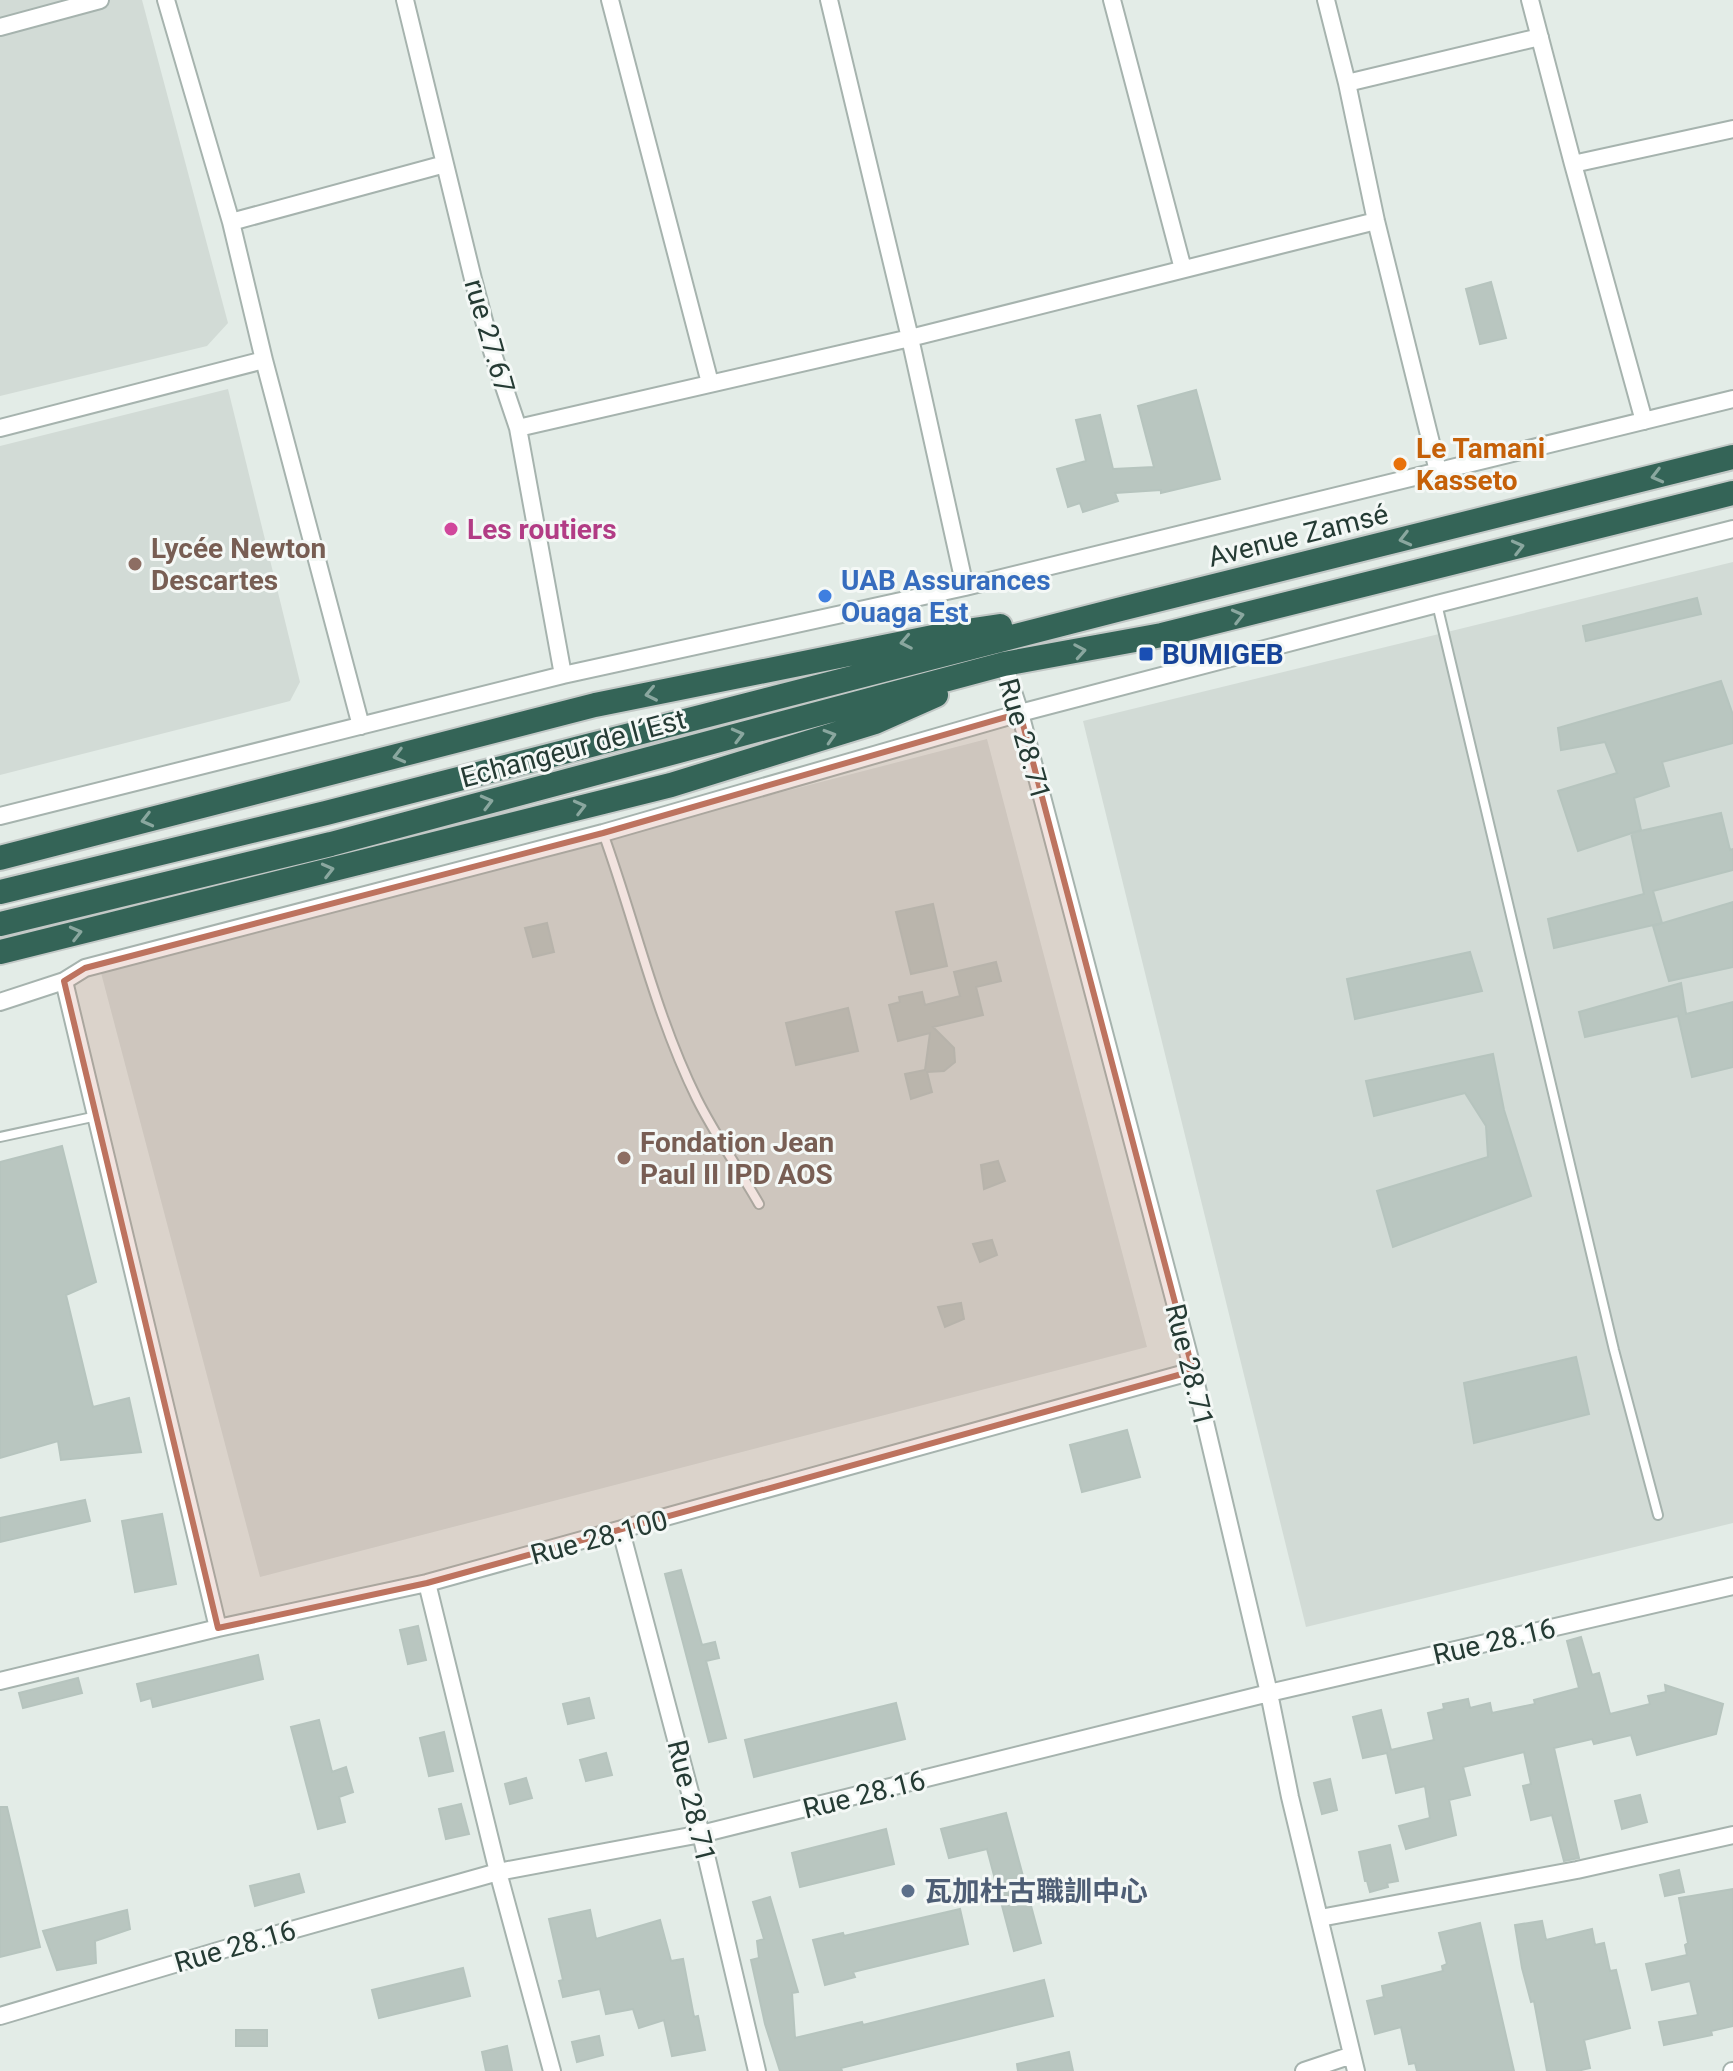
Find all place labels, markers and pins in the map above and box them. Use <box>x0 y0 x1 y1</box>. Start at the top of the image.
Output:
place label: Le Tamani Kasseto <box>1416 432 1545 497</box>
marker: Le Tamani Kasseto <box>1391 455 1409 473</box>
place label: Les routiers <box>467 513 617 546</box>
marker: Les routiers <box>442 520 460 538</box>
place label: Lycée Newton Descartes <box>151 532 326 597</box>
marker: Lycée Newton Descartes <box>126 555 144 573</box>
place label: UAB Assurances Ouaga Est <box>841 564 1051 629</box>
marker: UAB Assurances Ouaga Est <box>816 587 834 605</box>
place label: BUMIGEB <box>1162 638 1284 671</box>
marker: BUMIGEB <box>1137 645 1155 663</box>
place label: Fondation Jean Paul II IPD AOS <box>640 1126 834 1191</box>
marker: Fondation Jean Paul II IPD AOS <box>615 1149 633 1167</box>
place label: 瓦加杜古職訓中心 <box>924 1875 1148 1908</box>
marker: 瓦加杜古職訓中心 <box>899 1882 917 1900</box>

